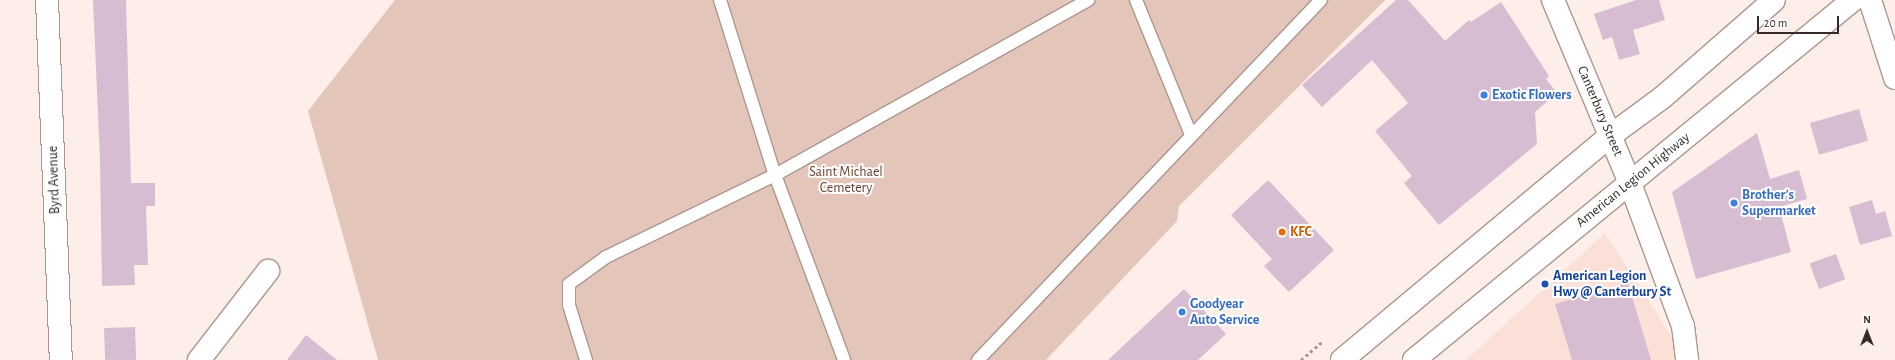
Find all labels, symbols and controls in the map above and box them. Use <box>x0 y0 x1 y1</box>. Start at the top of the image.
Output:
scale bar <box>1759 8 1841 34</box>
text: 20 m <box>1764 17 1787 29</box>
street label: Canterbury Street <box>1573 63 1627 159</box>
place label: Exotic Flowers <box>1492 87 1572 103</box>
marker: Exotic Flowers <box>1479 90 1489 100</box>
street label: American Legion Highway <box>1573 129 1693 231</box>
street label: Byrd Avenue <box>44 146 64 214</box>
park label: Saint Michael Cemetery <box>809 164 883 196</box>
place label: Brother’s Supermarket <box>1742 187 1816 220</box>
marker: Brother’s Supermarket <box>1729 198 1739 208</box>
place label: KFC <box>1290 224 1312 240</box>
marker: KFC <box>1277 227 1287 237</box>
place label: American Legion Hwy @ Canterbury St <box>1553 268 1671 300</box>
marker: American Legion Hwy @ Canterbury St <box>1540 279 1550 289</box>
place label: Goodyear Auto Service <box>1190 296 1259 328</box>
marker: Goodyear Auto Service <box>1177 307 1187 317</box>
north arrow <box>1847 312 1887 352</box>
text: N <box>1863 314 1871 325</box>

